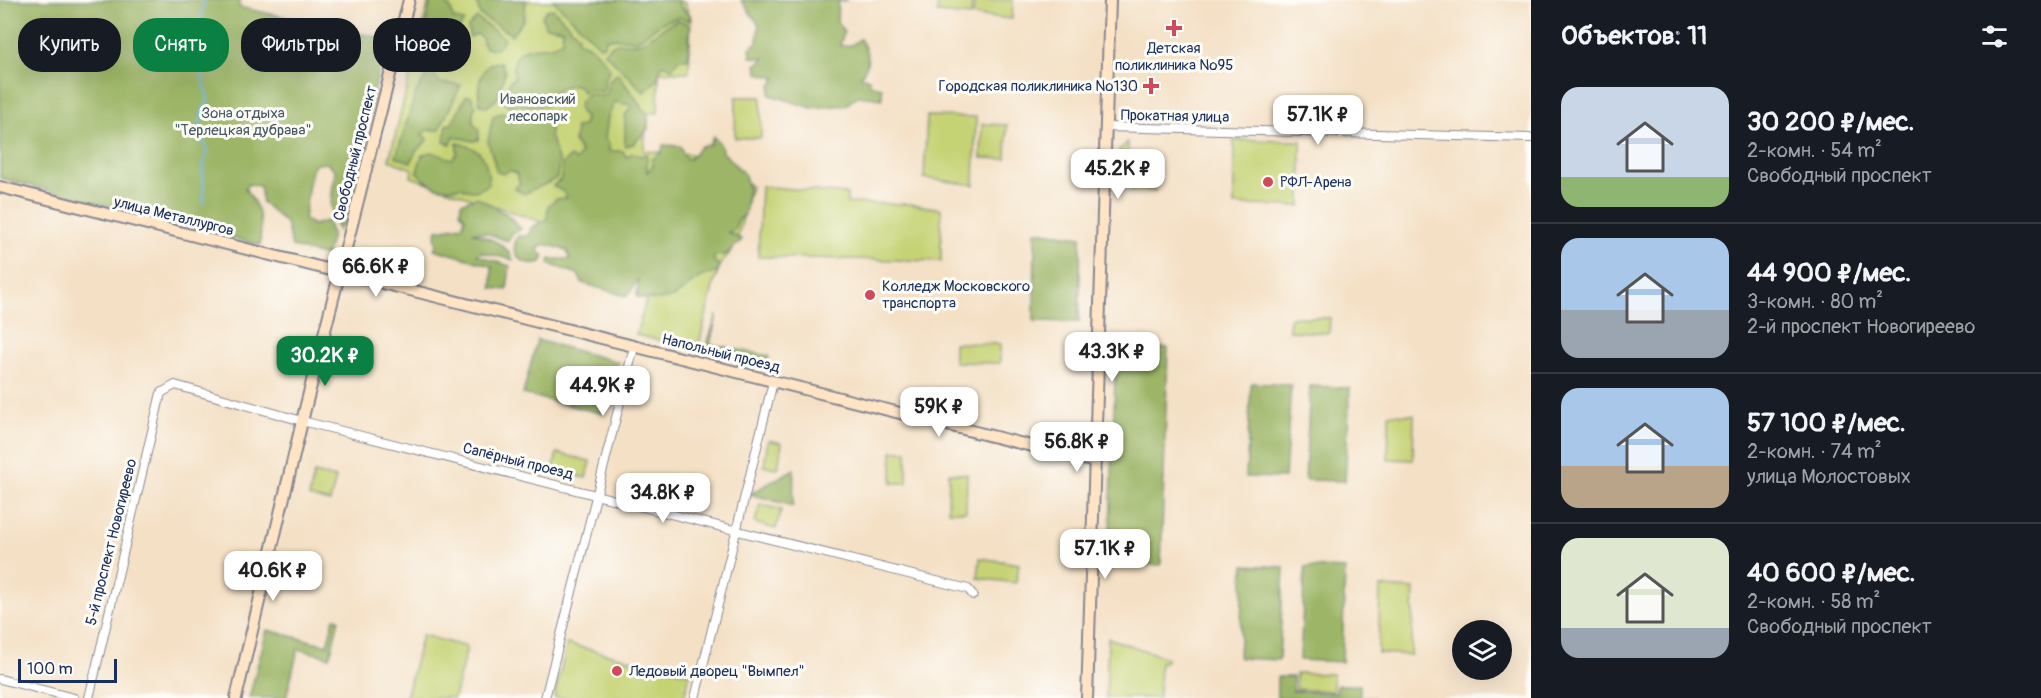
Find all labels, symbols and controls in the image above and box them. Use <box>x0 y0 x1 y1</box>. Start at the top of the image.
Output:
chip: Купить <box>18 18 121 72</box>
chip: Снять <box>133 18 229 72</box>
chip: Фильтры <box>241 18 361 72</box>
chip: Новое <box>373 18 471 72</box>
marker: Детская поликлиника №95 <box>1165 19 1183 37</box>
text: Объектов: 11 <box>1561 20 1707 52</box>
icon: filters <box>1978 20 2011 53</box>
place label: Детская поликлиника №95 <box>1115 39 1233 75</box>
place label: Городская поликлиника №130 <box>939 77 1138 96</box>
marker: Городская поликлиника №130 <box>1142 77 1160 95</box>
street label: Свободный проспект <box>329 83 382 223</box>
park label: Ивановский лесопарк <box>500 90 576 126</box>
pin: 57.1K ₽ <box>1263 95 1373 146</box>
text: 57.1K ₽ <box>1287 102 1349 127</box>
park label: Зона отдыха "Терлецкая дубрава" <box>174 104 312 140</box>
street label: Прокатная улица <box>1121 106 1229 127</box>
text: 30 200 ₽/мес. <box>1747 106 1914 138</box>
icon: home <box>1609 111 1681 183</box>
text: 2-комн. · 54 m² <box>1747 138 1882 163</box>
pin: 45.2K ₽ <box>1063 149 1173 200</box>
text: 45.2K ₽ <box>1085 156 1151 181</box>
text: Свободный проспект <box>1747 163 1932 188</box>
place label: РФЛ-Арена <box>1280 173 1352 192</box>
marker: РФЛ-Арена <box>1261 175 1275 189</box>
street label: улица Металлургов <box>111 192 236 241</box>
pin: 66.6K ₽ <box>321 247 431 298</box>
text: 66.6K ₽ <box>342 254 410 279</box>
text: 44 900 ₽/мес. <box>1747 257 1911 289</box>
icon: home <box>1609 262 1681 334</box>
place label: Колледж Московского транспорта <box>882 277 1030 313</box>
marker: Колледж Московского транспорта <box>863 288 877 302</box>
text: 3-комн. · 80 m² <box>1747 289 1883 314</box>
text: 2-й проспект Новогиреево <box>1747 314 1975 339</box>
street label: Напольный проезд <box>660 330 782 377</box>
pin: 43.3K ₽ <box>1057 332 1167 383</box>
pin: 30.2K ₽ <box>270 336 380 387</box>
text: 43.3K ₽ <box>1079 339 1145 364</box>
text: 30.2K ₽ <box>291 343 359 368</box>
pin: 44.9K ₽ <box>548 366 658 417</box>
text: 44.9K ₽ <box>570 373 636 398</box>
pin: 59K ₽ <box>897 387 981 438</box>
text: 59K ₽ <box>914 394 964 419</box>
text: 57 100 ₽/мес. <box>1747 407 1906 439</box>
icon: home <box>1609 412 1681 484</box>
pin: 56.8K ₽ <box>1022 422 1132 473</box>
text: 56.8K ₽ <box>1044 429 1110 454</box>
street label: Сапёрный проезд <box>461 439 575 484</box>
text: 2-комн. · 74 m² <box>1747 439 1882 464</box>
street label: 5-й проспект Новогиреево <box>82 457 141 627</box>
text: улица Молостовых <box>1747 464 1911 489</box>
pin: 34.8K ₽ <box>608 473 718 524</box>
text: 34.8K ₽ <box>630 480 696 505</box>
pin: 57.1K ₽ <box>1050 529 1160 580</box>
text: 57.1K ₽ <box>1074 536 1136 561</box>
pin: 40.6K ₽ <box>218 551 328 602</box>
text: 40 600 ₽/мес. <box>1747 557 1916 589</box>
text: 40.6K ₽ <box>238 558 308 583</box>
icon: home <box>1609 562 1681 634</box>
text: 2-комн. · 58 m² <box>1747 589 1880 614</box>
text: Свободный проспект <box>1747 614 1932 639</box>
map controls <box>1452 620 1512 680</box>
button: layers <box>1452 620 1512 680</box>
scale bar <box>18 656 117 684</box>
text: 100 m <box>27 659 73 679</box>
place label: Ледовый дворец "Вымпел" <box>628 662 805 681</box>
marker: Ледовый дворец "Вымпел" <box>610 664 624 678</box>

